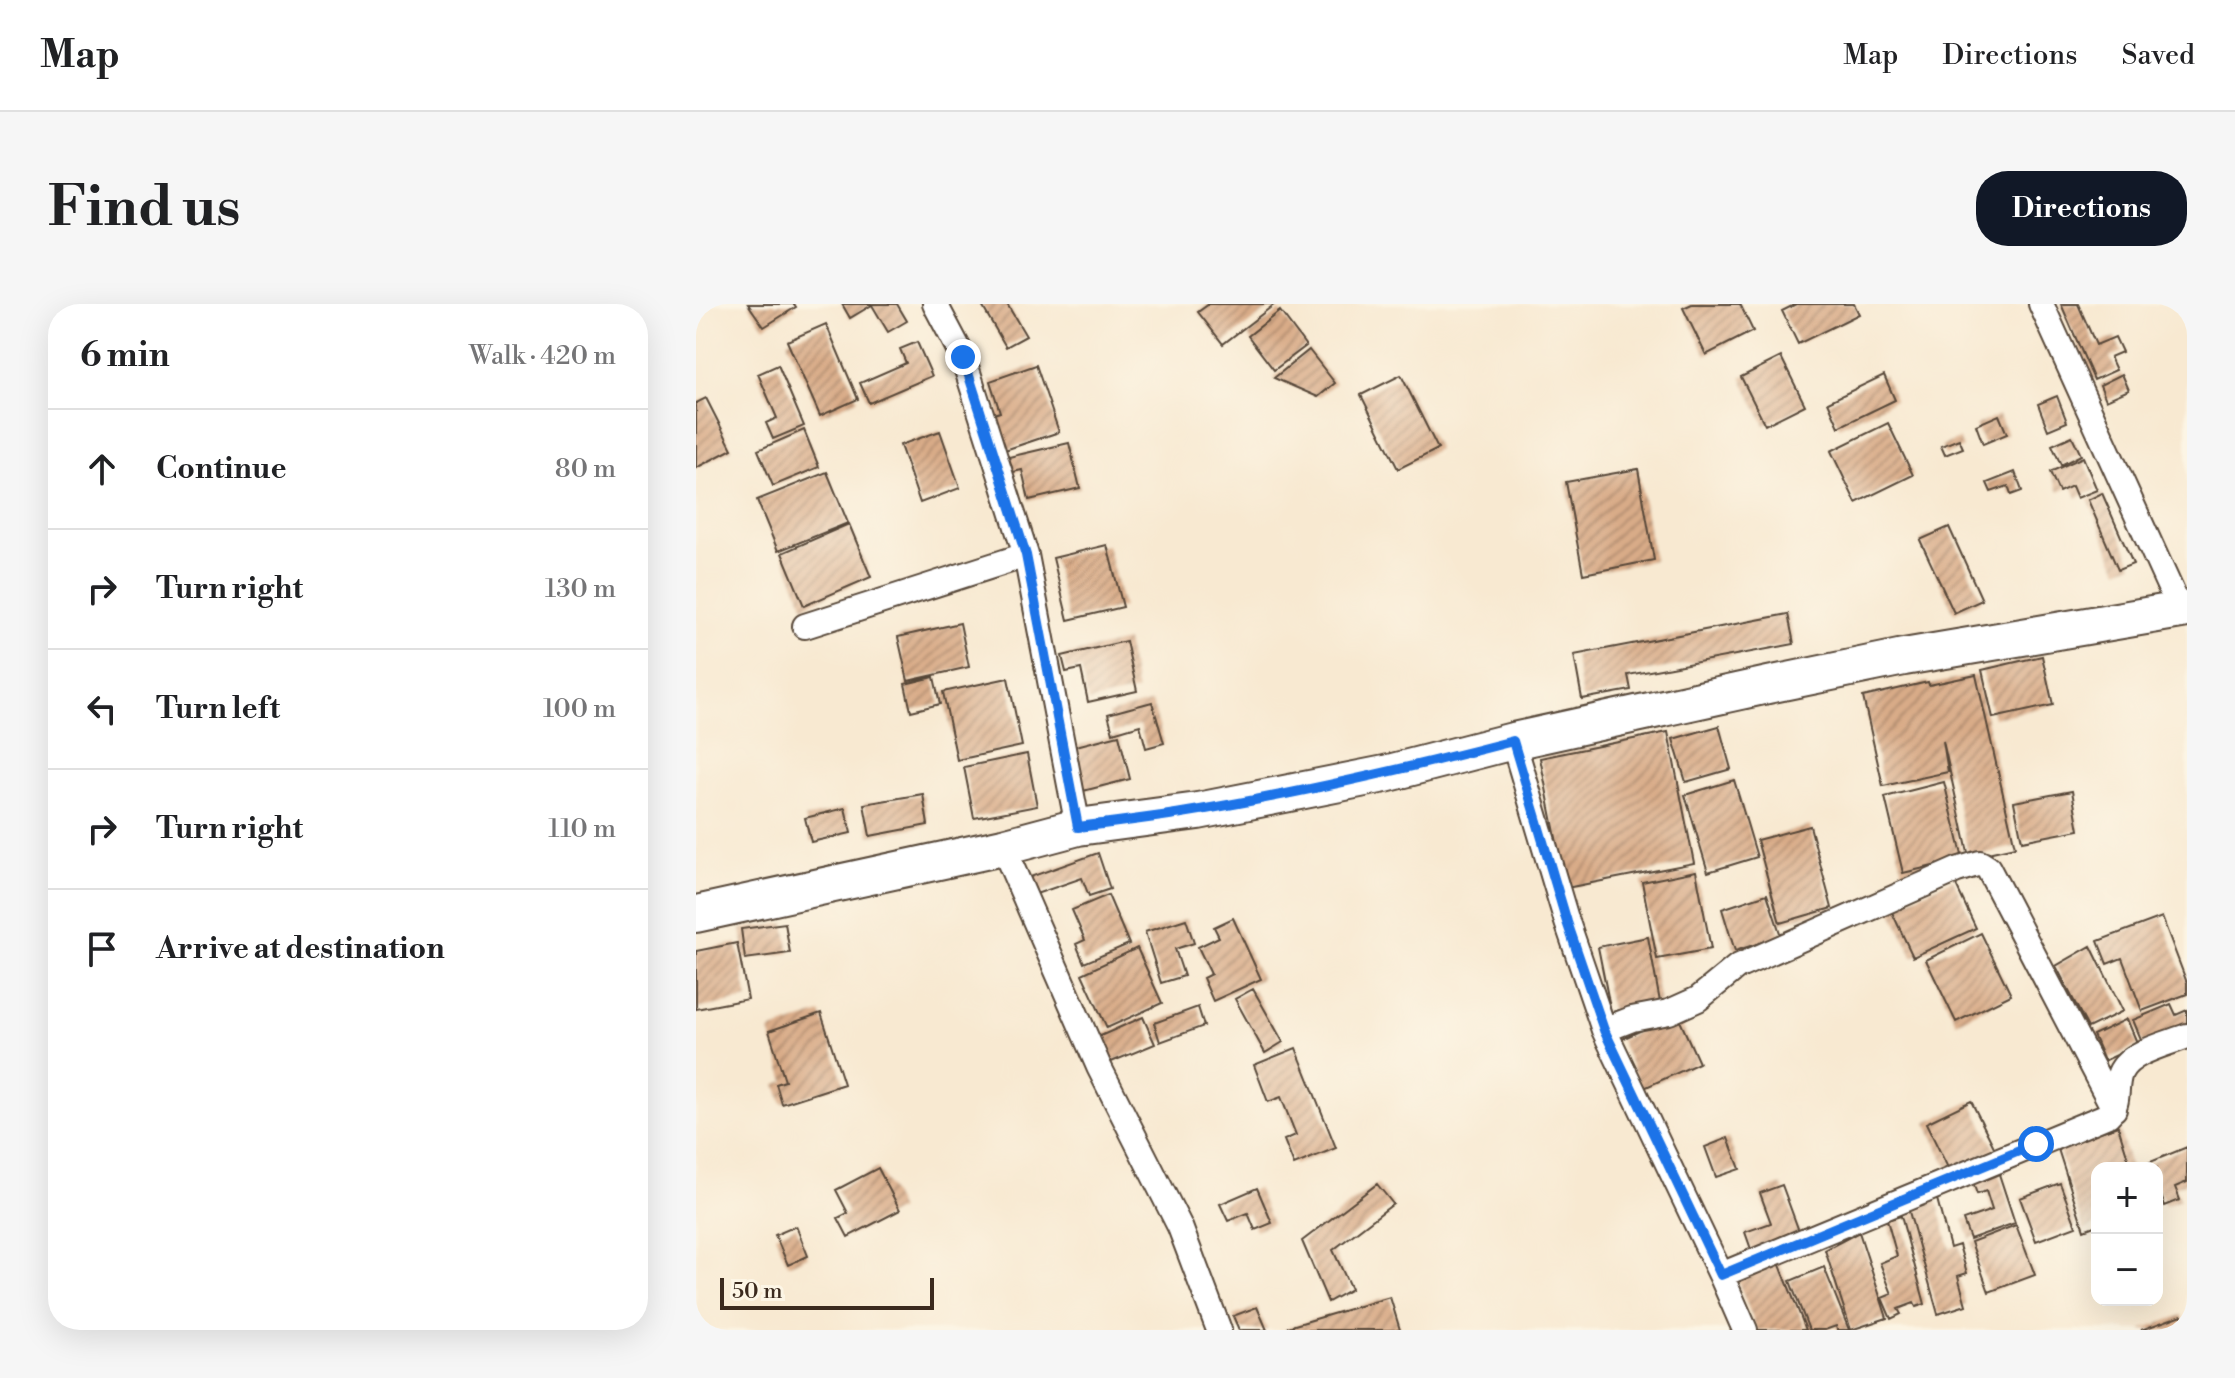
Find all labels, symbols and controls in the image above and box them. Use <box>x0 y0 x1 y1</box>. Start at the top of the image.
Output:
text: Map <box>40 32 120 79</box>
text: Map <box>1843 38 1898 73</box>
text: Directions <box>1942 38 2077 73</box>
text: Saved <box>2121 38 2195 73</box>
button: Directions <box>1976 171 2187 246</box>
text: Find us <box>48 173 241 243</box>
text: 6 min <box>80 335 170 377</box>
route end <box>945 339 981 375</box>
text: Walk · 420 m <box>469 340 616 372</box>
icon: ahead <box>80 447 124 491</box>
text: Continue <box>156 450 287 488</box>
text: 80 m <box>555 453 616 485</box>
icon: right <box>80 567 124 611</box>
text: Turn right <box>156 570 303 608</box>
text: 130 m <box>545 573 616 605</box>
icon: left <box>80 687 124 731</box>
text: Turn left <box>156 690 280 728</box>
text: 100 m <box>543 693 616 725</box>
icon: right <box>80 807 124 851</box>
text: Turn right <box>156 810 303 848</box>
text: 110 m <box>548 813 616 845</box>
icon: arrive <box>80 927 124 971</box>
text: Arrive at destination <box>156 930 445 968</box>
route start <box>2018 1126 2054 1162</box>
map controls <box>2091 1162 2163 1306</box>
button: + <box>2091 1162 2163 1234</box>
button: − <box>2091 1234 2163 1306</box>
scale bar <box>720 1274 934 1310</box>
text: 50 m <box>732 1278 783 1305</box>

